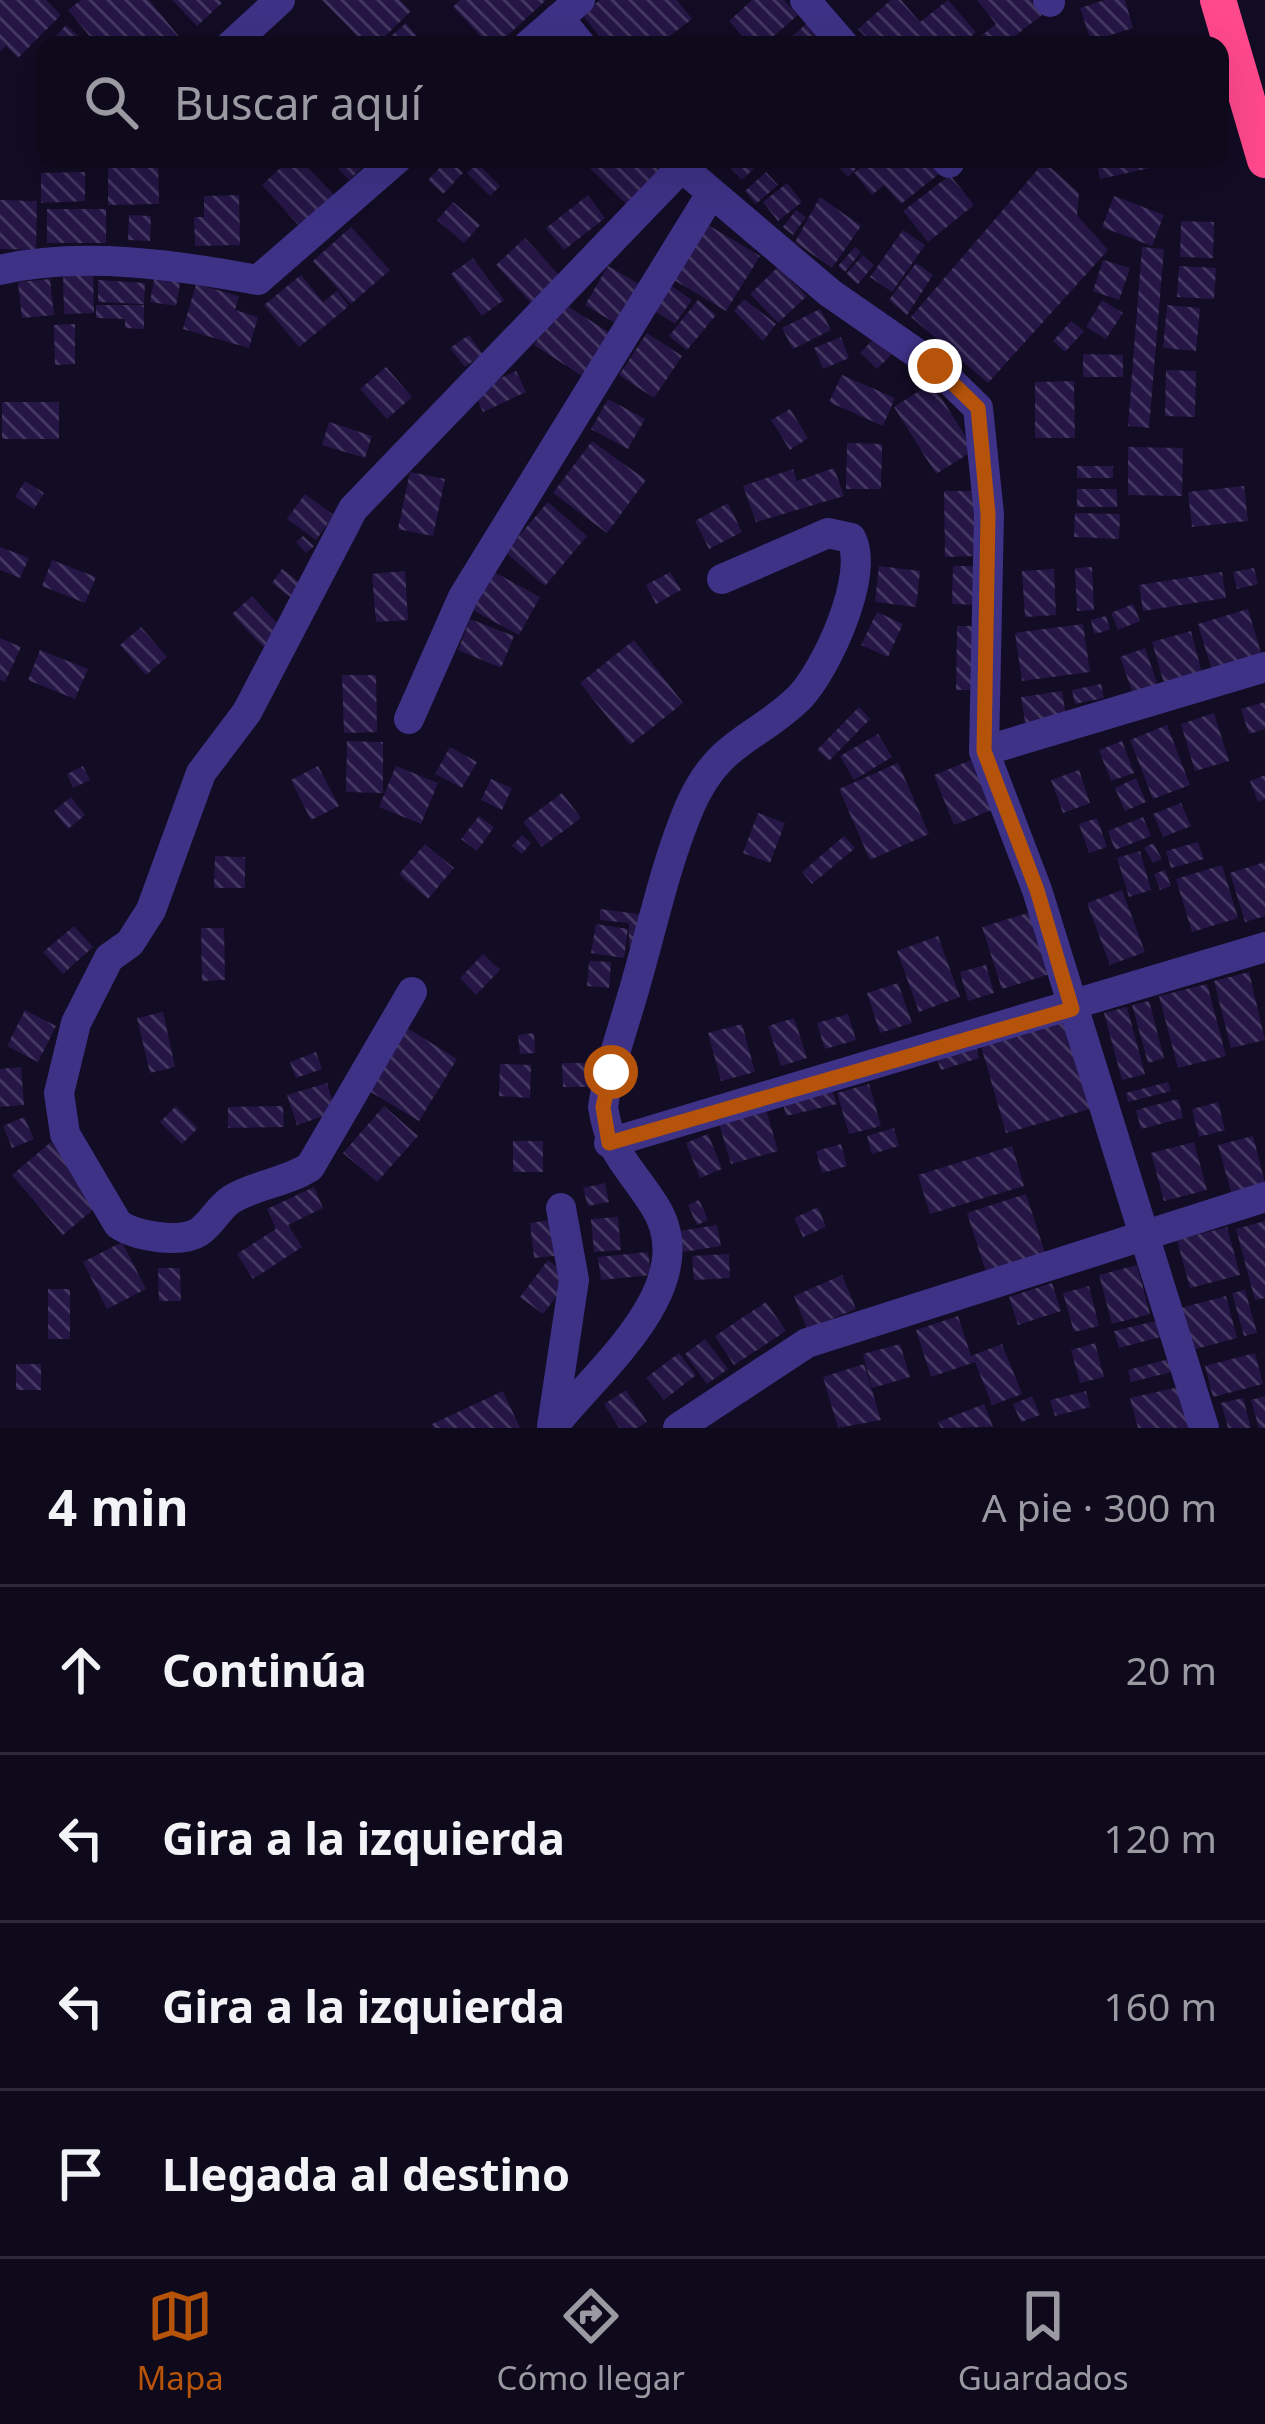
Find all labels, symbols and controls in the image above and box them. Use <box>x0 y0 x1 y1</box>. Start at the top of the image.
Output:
search box <box>36 36 1229 168</box>
icon: search <box>78 69 144 135</box>
text: Buscar aquí <box>174 72 422 133</box>
route end <box>908 339 962 393</box>
route start <box>584 1045 638 1099</box>
text: 4 min <box>48 1471 189 1541</box>
text: A pie · 300 m <box>982 1480 1217 1533</box>
icon: ahead <box>48 1637 114 1703</box>
text: Continúa <box>162 1639 367 1700</box>
text: 20 m <box>1126 1643 1217 1696</box>
icon: left <box>48 1805 114 1871</box>
text: Gira a la izquierda <box>162 1807 565 1868</box>
text: 120 m <box>1103 1811 1217 1864</box>
icon: left <box>48 1973 114 2039</box>
text: Gira a la izquierda <box>162 1975 565 2036</box>
text: 160 m <box>1103 1979 1217 2032</box>
icon: arrive <box>48 2141 114 2207</box>
text: Llegada al destino <box>162 2143 570 2204</box>
tab: Mapa <box>136 2283 224 2400</box>
tab: Cómo llegar <box>497 2283 685 2400</box>
tab: Guardados <box>958 2283 1129 2400</box>

